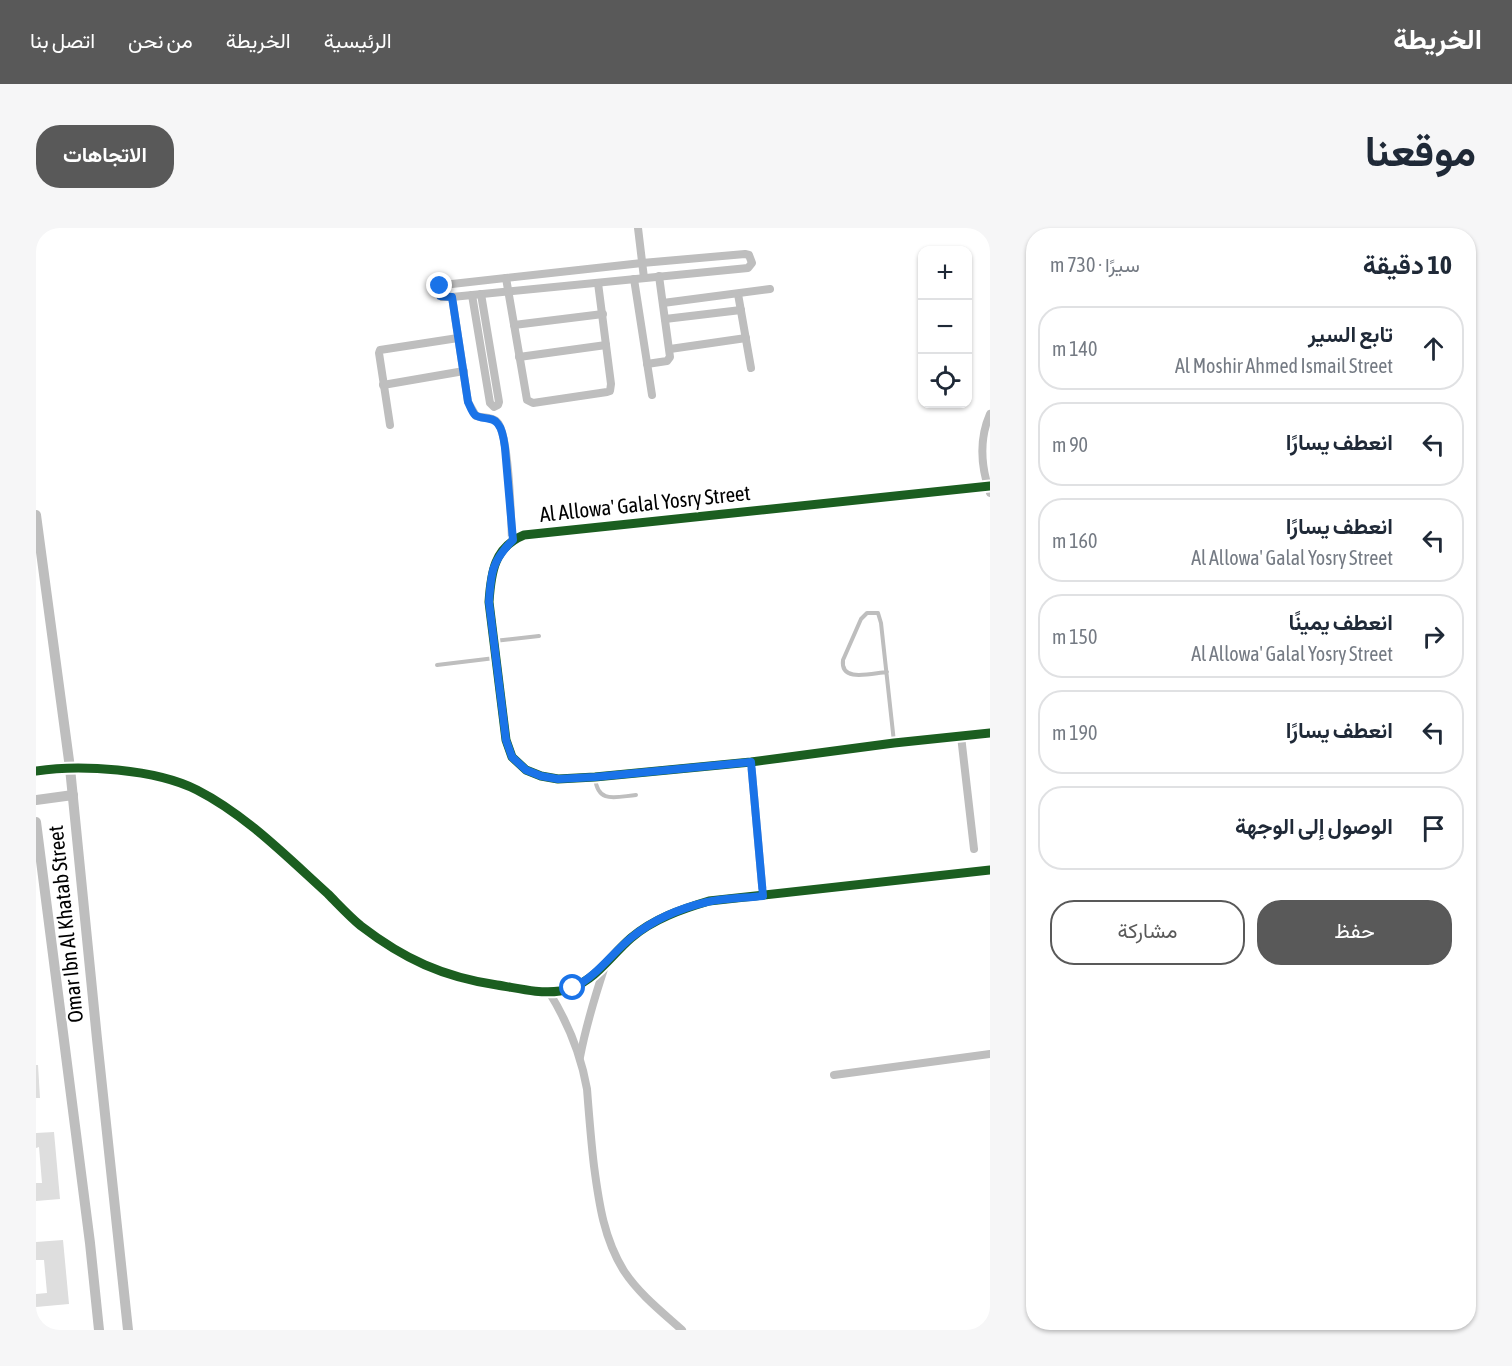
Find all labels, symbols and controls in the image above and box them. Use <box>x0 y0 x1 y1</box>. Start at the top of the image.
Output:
text: الخريطة <box>1393 23 1482 55</box>
text: اتصل بنا <box>30 28 95 52</box>
text: من نحن <box>128 28 193 52</box>
text: الخريطة <box>226 28 291 52</box>
text: الرئيسية <box>324 28 392 52</box>
button: الاتجاهات <box>36 125 174 188</box>
text: موقعنا <box>1365 127 1476 175</box>
map controls <box>918 246 972 408</box>
button: + <box>918 246 972 300</box>
text: 10 دقيقة <box>1363 250 1452 280</box>
text: سيرًا · 730 m <box>1050 253 1140 276</box>
route end <box>426 272 452 298</box>
button: − <box>918 300 972 354</box>
text: تابع السير <box>1308 321 1393 347</box>
icon: ahead <box>1417 332 1450 365</box>
text: 140 m <box>1052 337 1097 360</box>
button: locate <box>918 354 972 408</box>
text: Al Moshir Ahmed Ismail Street <box>1175 354 1393 377</box>
icon: left <box>1417 428 1450 461</box>
text: انعطف يسارًا <box>1286 429 1393 455</box>
text: 90 m <box>1052 433 1088 456</box>
street label: Al Allowa' Galal Yosry Street <box>538 480 751 526</box>
text: انعطف يسارًا <box>1286 513 1393 539</box>
icon: left <box>1417 524 1450 557</box>
text: 160 m <box>1052 529 1097 552</box>
text: Al Allowa' Galal Yosry Street <box>1191 546 1393 569</box>
text: انعطف يمينًا <box>1289 609 1393 635</box>
icon: right <box>1417 620 1450 653</box>
text: 150 m <box>1052 625 1097 648</box>
text: Al Allowa' Galal Yosry Street <box>1191 642 1393 665</box>
icon: left <box>1417 716 1450 749</box>
text: انعطف يسارًا <box>1286 717 1393 743</box>
text: 190 m <box>1052 721 1097 744</box>
icon: arrive <box>1417 812 1450 845</box>
text: الوصول إلى الوجهة <box>1235 813 1393 839</box>
street label: Omar Ibn Al Khatab Street <box>43 824 87 1024</box>
button: مشاركة <box>1050 900 1245 965</box>
button: حفظ <box>1257 900 1452 965</box>
route start <box>559 974 585 1000</box>

